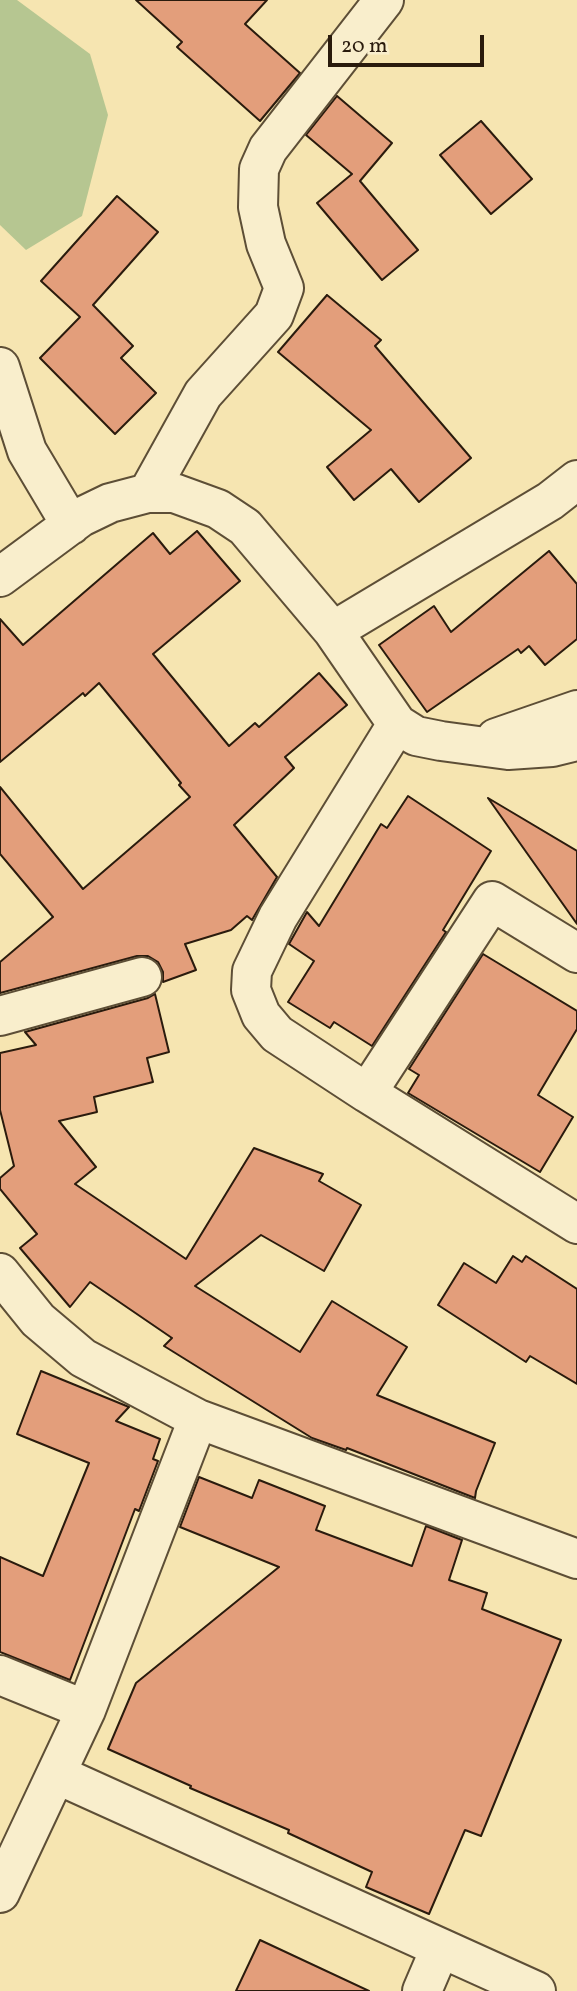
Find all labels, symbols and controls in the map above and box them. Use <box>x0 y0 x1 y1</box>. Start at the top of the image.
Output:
scale bar <box>332 21 488 65</box>
text: 20 m <box>341 32 387 61</box>

